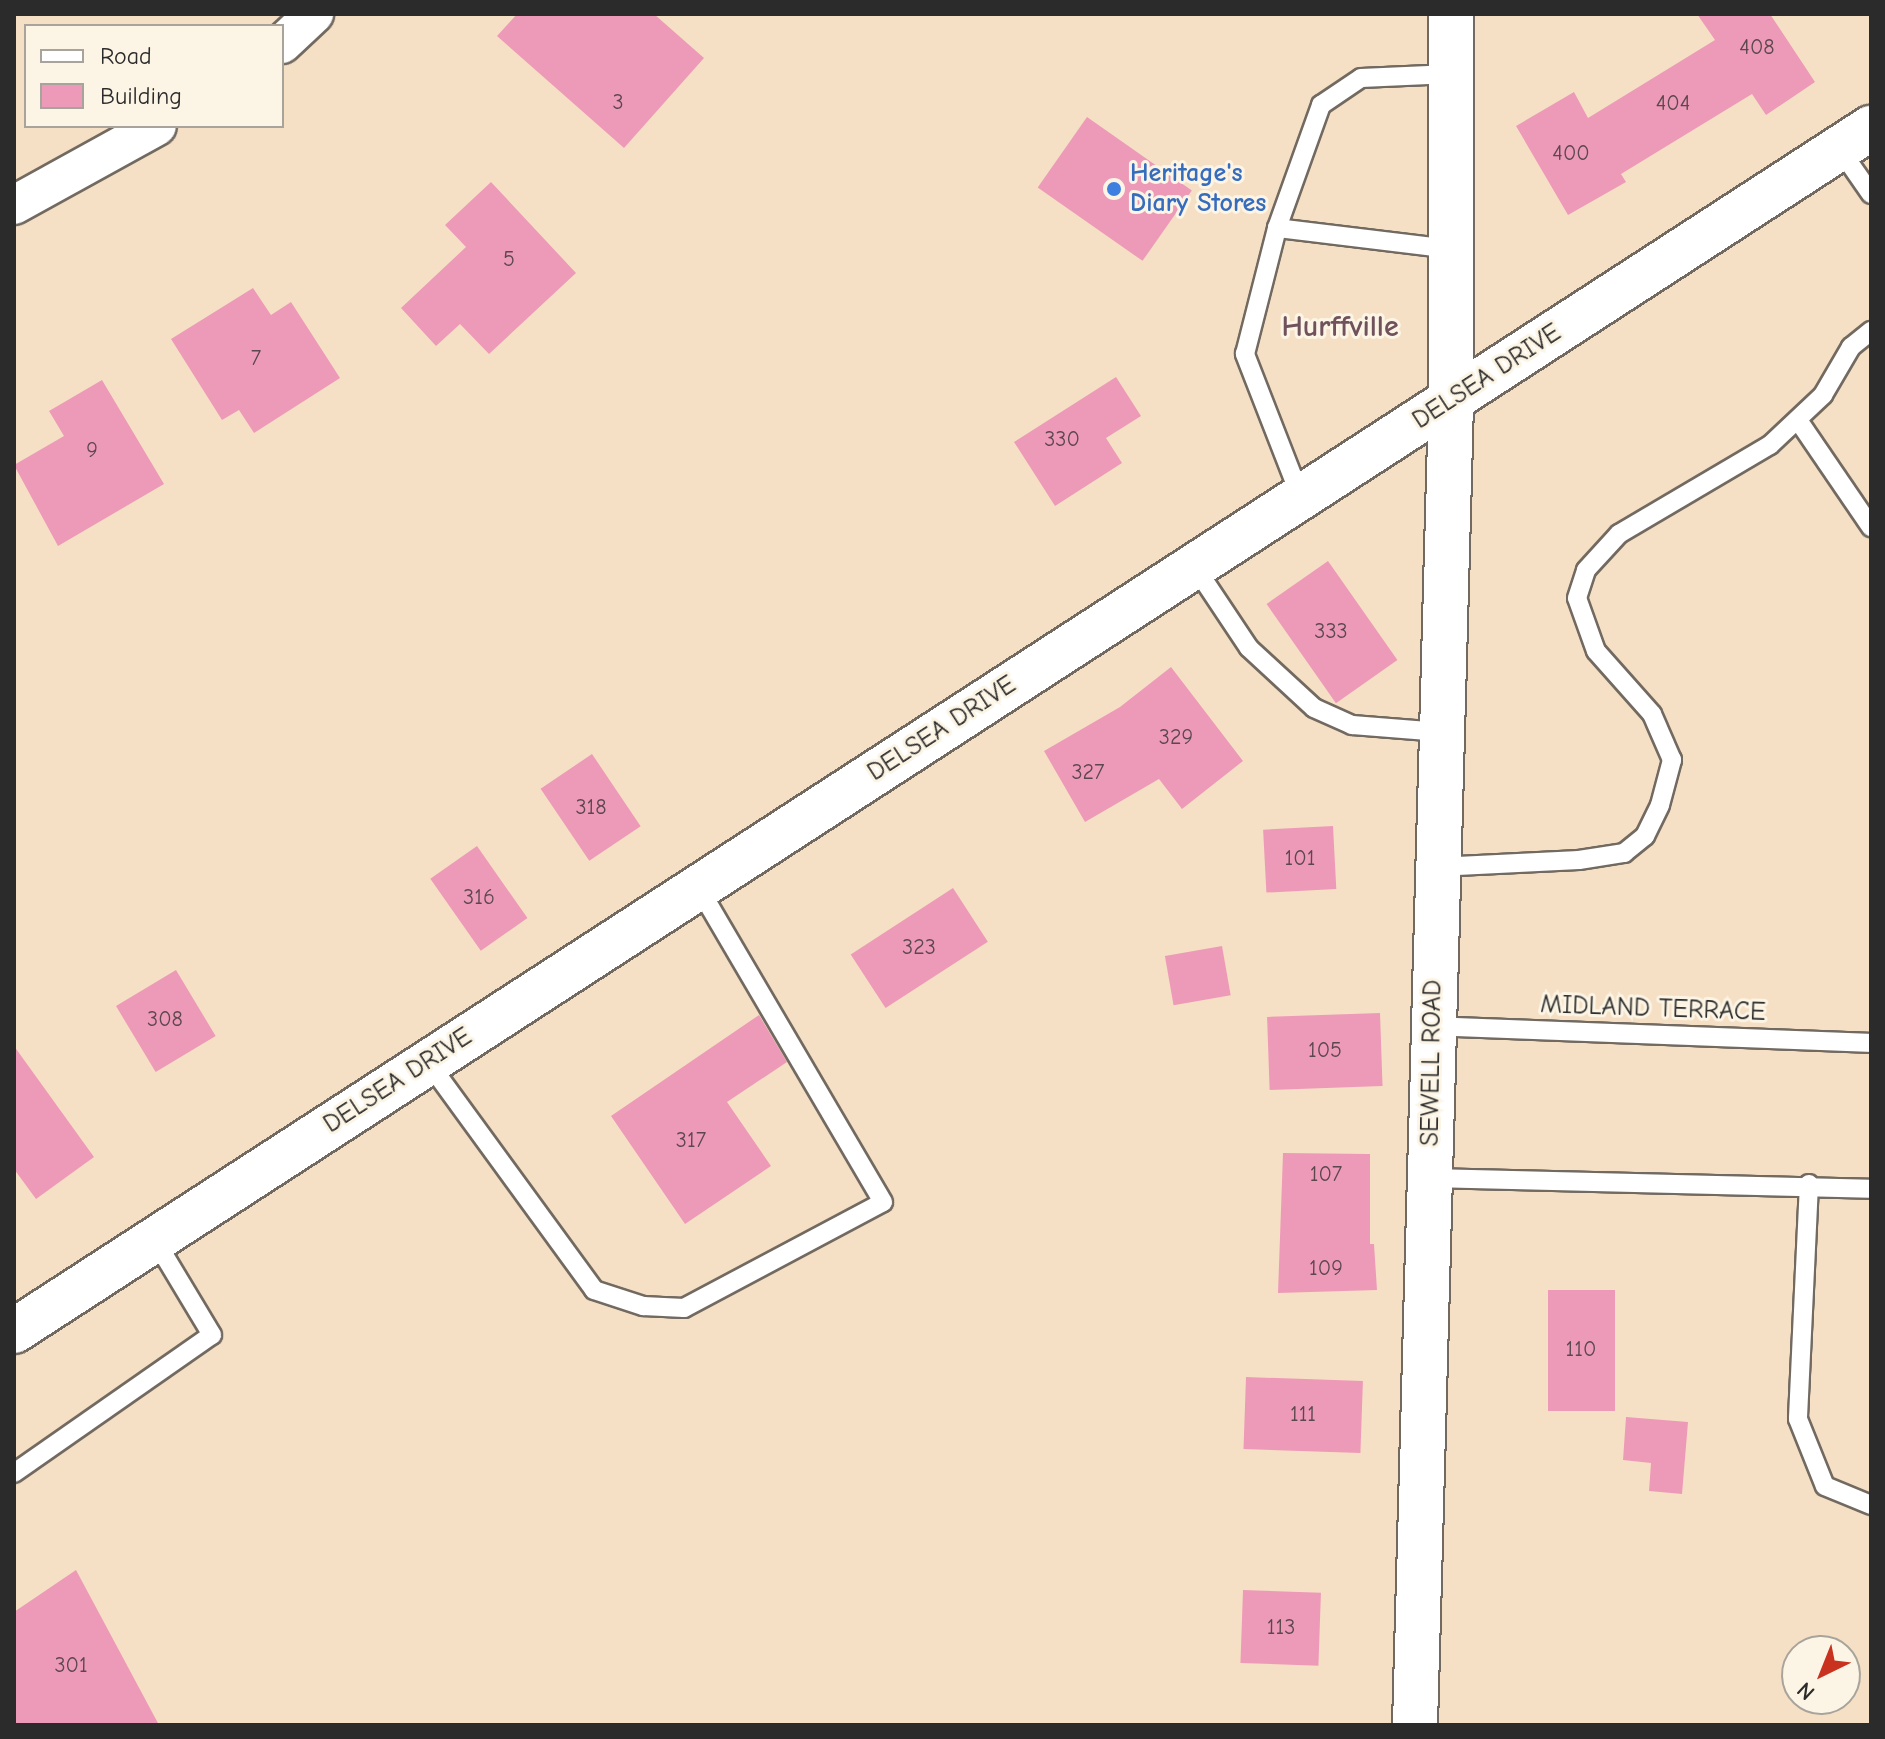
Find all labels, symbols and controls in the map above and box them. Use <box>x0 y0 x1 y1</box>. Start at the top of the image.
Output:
legend <box>24 24 284 128</box>
house number: 408 <box>1739 35 1775 61</box>
text: Road <box>100 42 152 70</box>
text: Building <box>100 82 182 110</box>
house number: 3 <box>612 90 624 116</box>
house number: 404 <box>1656 91 1690 117</box>
house number: 400 <box>1552 141 1590 167</box>
place label: Heritage's Diary Stores <box>1130 158 1266 220</box>
marker: Heritage's Diary Stores <box>1105 180 1123 198</box>
house number: 5 <box>503 247 515 273</box>
district label: Hurffville <box>1281 309 1399 345</box>
street label: DELSEA DRIVE <box>1407 317 1567 437</box>
house number: 7 <box>251 346 261 372</box>
house number: 330 <box>1044 427 1080 453</box>
house number: 9 <box>86 438 98 464</box>
house number: 333 <box>1314 619 1348 645</box>
street label: DELSEA DRIVE <box>862 669 1022 789</box>
house number: 329 <box>1159 725 1193 751</box>
house number: 327 <box>1072 760 1104 786</box>
house number: 318 <box>575 795 607 821</box>
house number: 101 <box>1285 846 1315 872</box>
house number: 316 <box>463 885 495 911</box>
house number: 323 <box>902 935 936 961</box>
street label: SEWELL ROAD <box>1415 979 1449 1147</box>
street label: MIDLAND TERRACE <box>1540 989 1766 1029</box>
house number: 308 <box>147 1007 183 1033</box>
street label: DELSEA DRIVE <box>318 1021 478 1141</box>
house number: 105 <box>1308 1038 1342 1064</box>
house number: 317 <box>676 1128 706 1154</box>
house number: 107 <box>1310 1162 1342 1188</box>
house number: 109 <box>1309 1256 1343 1282</box>
house number: 110 <box>1566 1337 1596 1363</box>
house number: 111 <box>1290 1402 1316 1428</box>
house number: 113 <box>1267 1615 1295 1641</box>
north arrow <box>1781 1635 1861 1715</box>
house number: 301 <box>54 1653 88 1679</box>
text: N <box>1792 1677 1820 1705</box>

